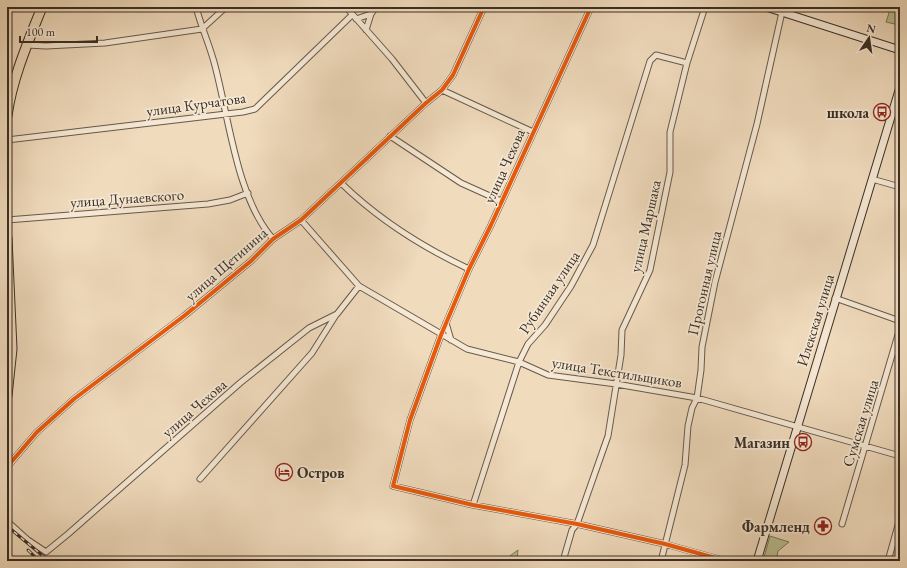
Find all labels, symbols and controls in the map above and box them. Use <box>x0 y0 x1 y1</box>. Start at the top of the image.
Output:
scale bar <box>20 18 97 44</box>
north arrow <box>849 18 889 58</box>
text: N <box>865 20 877 36</box>
text: 100 m <box>26 24 56 40</box>
street label: улица Курчатова <box>145 88 247 120</box>
bus stop icon: школа <box>872 102 892 122</box>
place label: школа <box>827 103 869 122</box>
street label: улица Чехова <box>479 126 529 206</box>
street label: улица Маршака <box>625 178 665 274</box>
street label: улица Дунаевского <box>69 185 185 211</box>
street label: улица Щетинина <box>181 223 271 305</box>
street label: Прогонная улица <box>683 229 725 337</box>
street label: Рубинная улица <box>514 247 584 337</box>
street label: Илекская улица <box>792 272 838 368</box>
street label: улица Текстильщиков <box>551 352 683 392</box>
street label: улица Чехова <box>158 375 230 441</box>
street label: Сумская улица <box>838 377 882 469</box>
bus stop icon: Магазин <box>793 432 813 452</box>
place label: Магазин <box>734 433 790 452</box>
hotel icon: Остров <box>274 462 294 482</box>
place label: Остров <box>297 463 344 482</box>
pharmacy icon: Фармленд <box>813 516 833 536</box>
place label: Фармленд <box>742 517 810 536</box>

